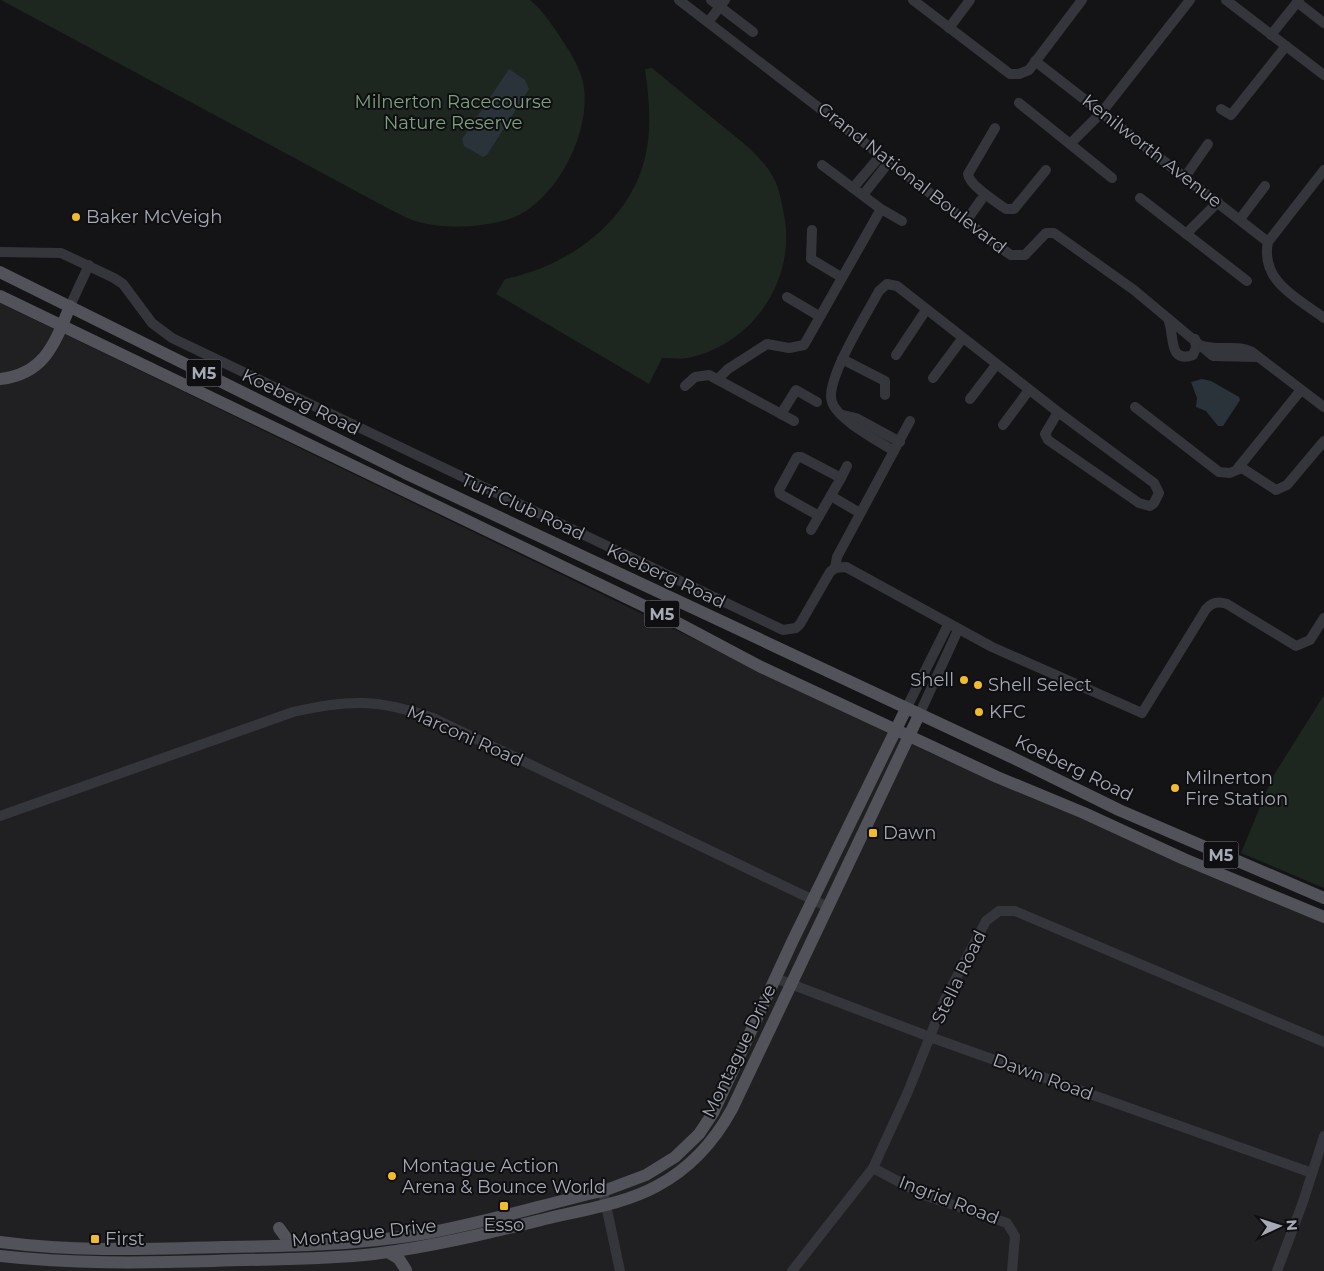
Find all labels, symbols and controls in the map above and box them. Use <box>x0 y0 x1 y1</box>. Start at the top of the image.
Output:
street label: Kenilworth Avenue <box>1078 90 1226 213</box>
park label: Milnerton Racecourse Nature Reserve <box>354 91 552 134</box>
street label: Grand National Boulevard <box>813 98 1011 258</box>
place label: Baker McVeigh <box>86 206 222 228</box>
marker: Baker McVeigh <box>70 211 82 223</box>
road number: M5 <box>186 359 222 386</box>
street label: Koeberg Road <box>238 364 364 440</box>
street label: Turf Club Road <box>458 469 588 545</box>
street label: Koeberg Road <box>603 539 729 613</box>
road number: M5 <box>644 600 680 628</box>
place label: Shell <box>910 669 954 691</box>
marker: Shell <box>958 674 970 686</box>
place label: Shell Select <box>988 674 1092 696</box>
marker: Shell Select <box>972 679 984 691</box>
street label: Marconi Road <box>403 701 527 771</box>
place label: KFC <box>989 701 1026 723</box>
marker: KFC <box>973 706 985 718</box>
street label: Koeberg Road <box>1011 730 1137 806</box>
place label: Milnerton Fire Station <box>1185 767 1288 810</box>
marker: Milnerton Fire Station <box>1169 782 1181 794</box>
place label: Dawn <box>883 822 936 844</box>
marker: Dawn <box>867 827 879 839</box>
road number: M5 <box>1204 842 1238 868</box>
street label: Stella Road <box>927 927 991 1027</box>
street label: Montague Drive <box>697 981 781 1121</box>
street label: Dawn Road <box>990 1049 1096 1105</box>
place label: Montague Action Arena & Bounce World <box>402 1155 606 1198</box>
marker: Montague Action Arena & Bounce World <box>386 1170 398 1182</box>
street label: Ingrid Road <box>896 1171 1002 1229</box>
marker: Esso <box>498 1200 510 1212</box>
north arrow <box>1254 1201 1304 1251</box>
street label: Montague Drive <box>291 1214 438 1252</box>
place label: Esso <box>484 1214 524 1236</box>
text: N <box>1283 1219 1301 1231</box>
place label: First <box>105 1228 145 1250</box>
marker: First <box>89 1233 101 1245</box>

